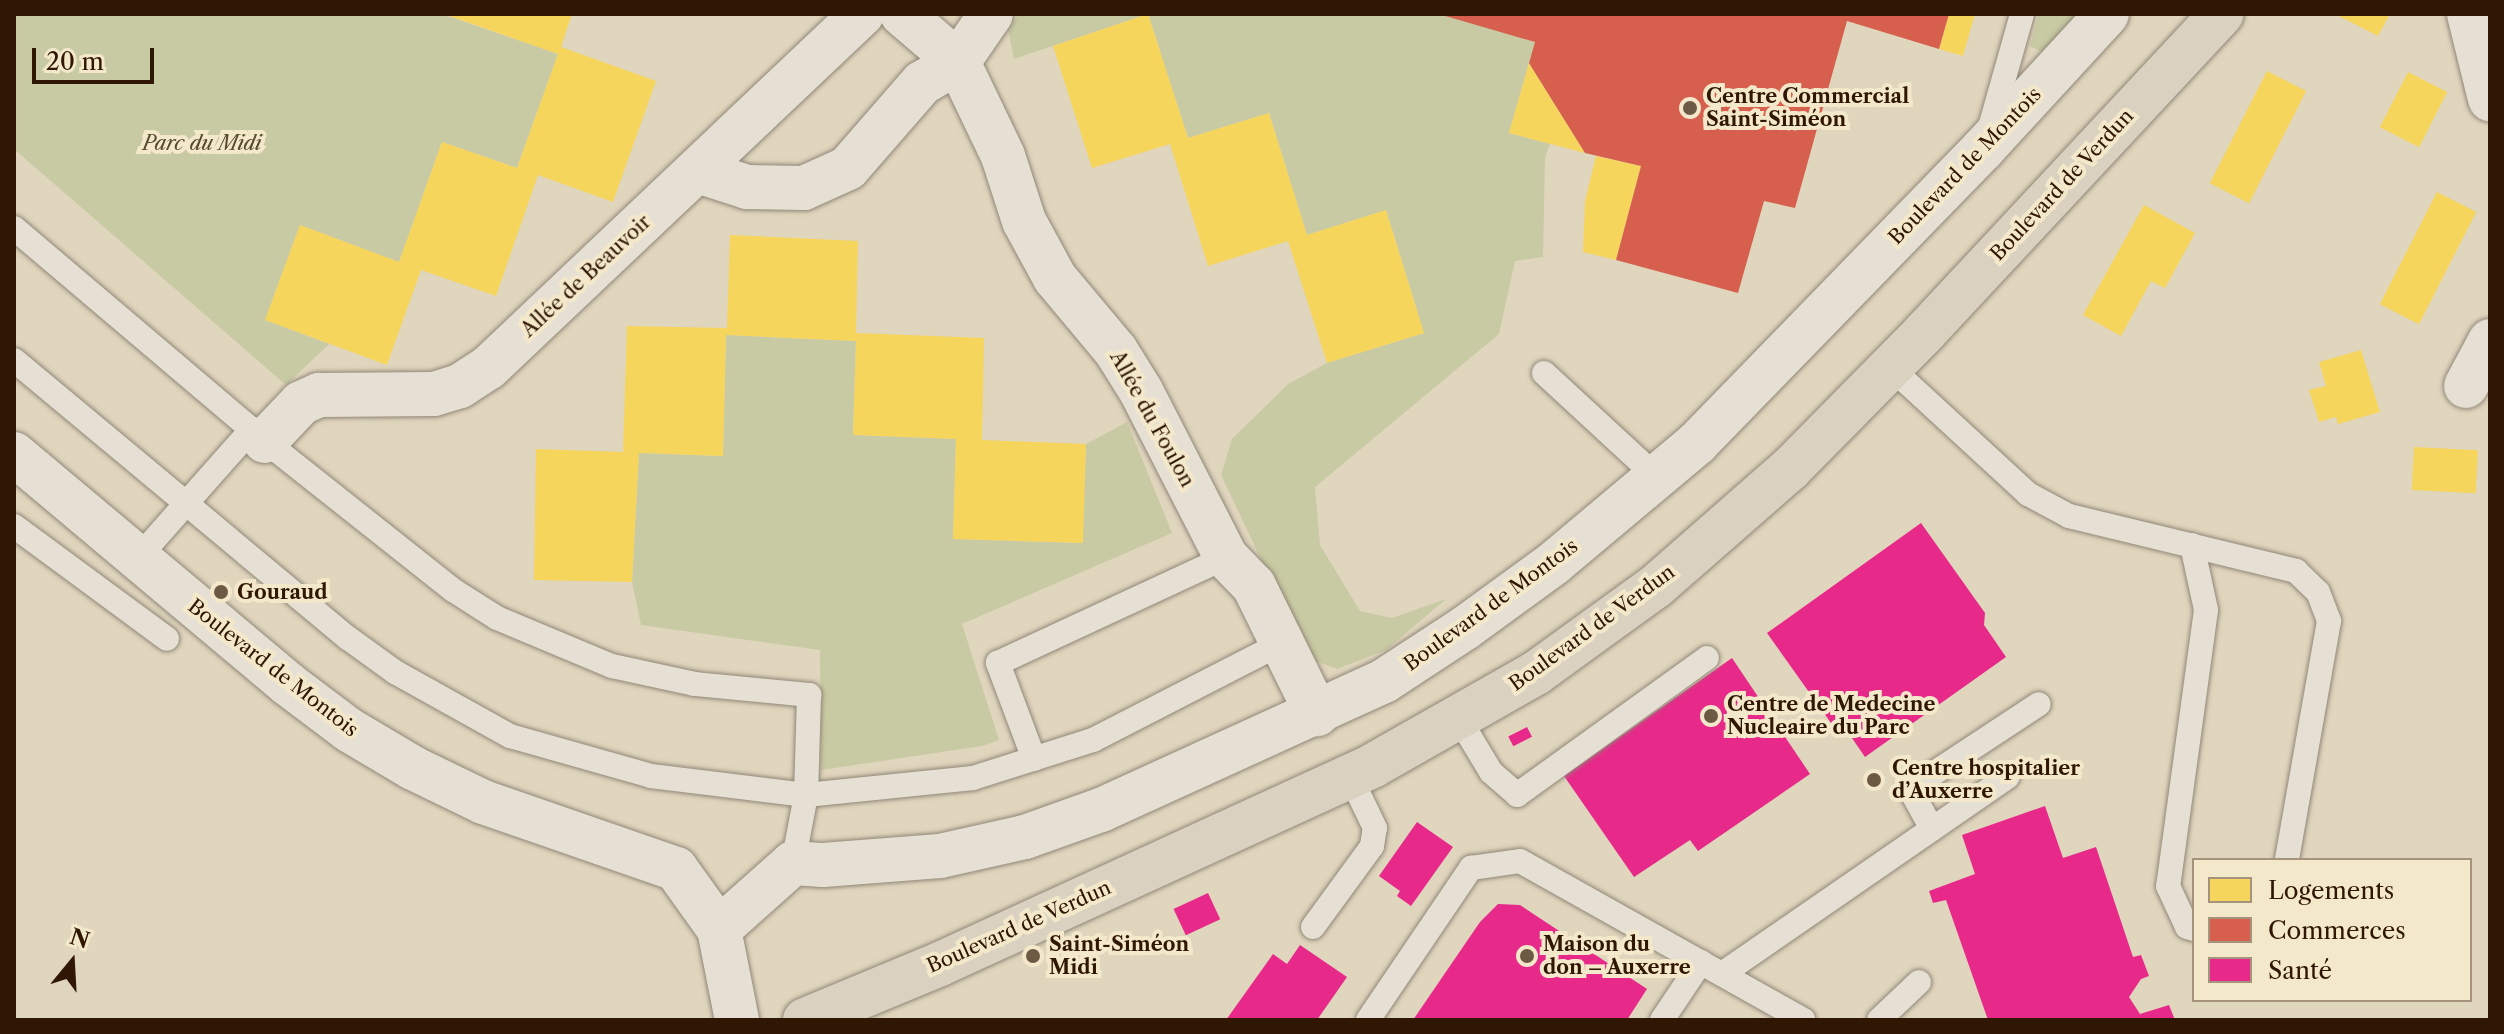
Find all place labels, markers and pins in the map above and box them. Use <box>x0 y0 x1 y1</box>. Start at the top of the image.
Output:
place label: Centre Commercial Saint-Siméon <box>1706 84 1909 131</box>
marker: Centre Commercial Saint-Siméon <box>1681 99 1699 117</box>
place label: Gouraud <box>237 580 328 604</box>
marker: Gouraud <box>212 583 230 601</box>
place label: Centre de Medecine Nucleaire du Parc <box>1727 692 1935 739</box>
marker: Centre de Medecine Nucleaire du Parc <box>1702 707 1720 725</box>
place label: Centre hospitalier d’Auxerre <box>1892 756 2080 803</box>
marker: Centre hospitalier d’Auxerre <box>1863 769 1885 791</box>
place label: Saint-Siméon Midi <box>1049 932 1189 979</box>
place label: Maison du don – Auxerre <box>1543 932 1692 979</box>
marker: Saint-Siméon Midi <box>1024 947 1042 965</box>
marker: Maison du don – Auxerre <box>1518 947 1536 965</box>

